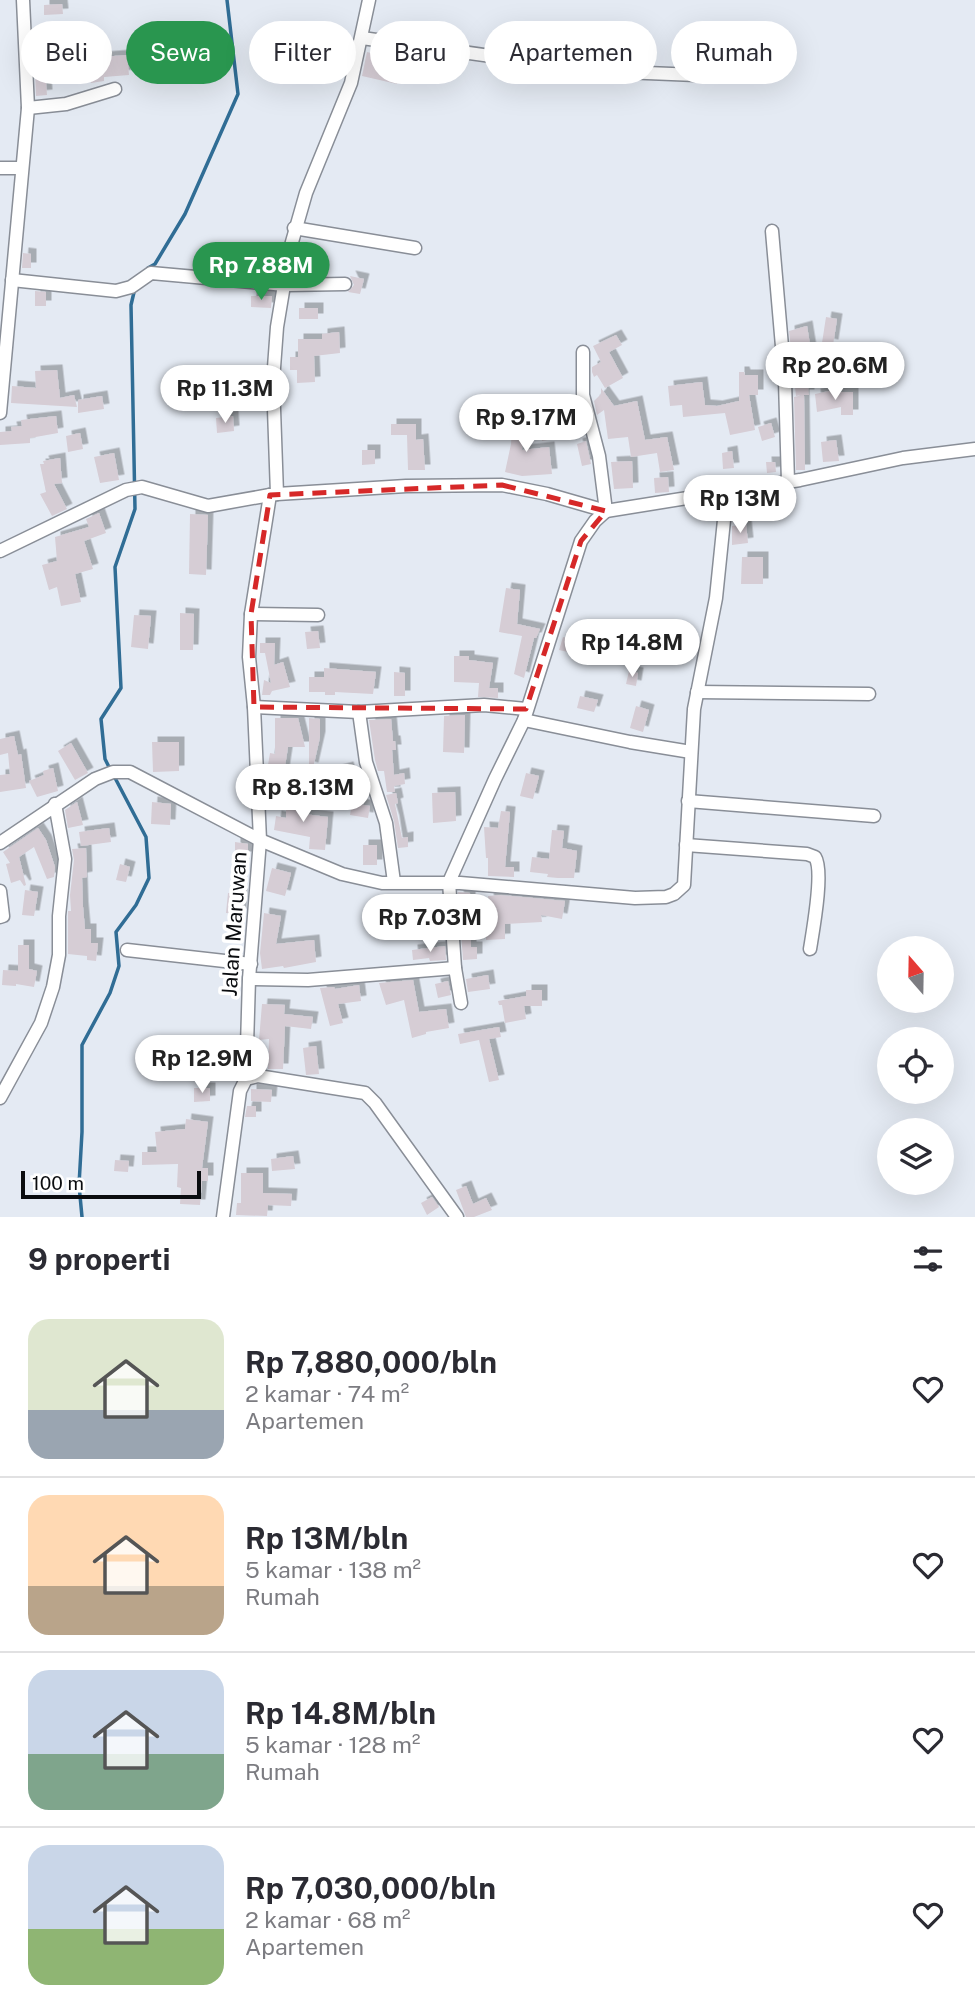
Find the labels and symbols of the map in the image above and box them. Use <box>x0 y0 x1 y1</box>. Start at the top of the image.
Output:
pin: Rp 7.88M <box>189 243 333 302</box>
pin: Rp 20.6M <box>763 342 907 402</box>
pin: Rp 11.3M <box>153 366 297 425</box>
pin: Rp 9.17M <box>454 394 598 454</box>
pin: Rp 13M <box>683 476 797 535</box>
pin: Rp 14.8M <box>560 620 704 679</box>
pin: Rp 8.13M <box>231 764 375 824</box>
street label: Jalan Maruwan <box>216 851 252 997</box>
pin: Rp 7.03M <box>358 894 502 954</box>
north arrow <box>877 936 954 1013</box>
pin: Rp 12.9M <box>130 1036 274 1095</box>
scale bar <box>21 1168 201 1200</box>

